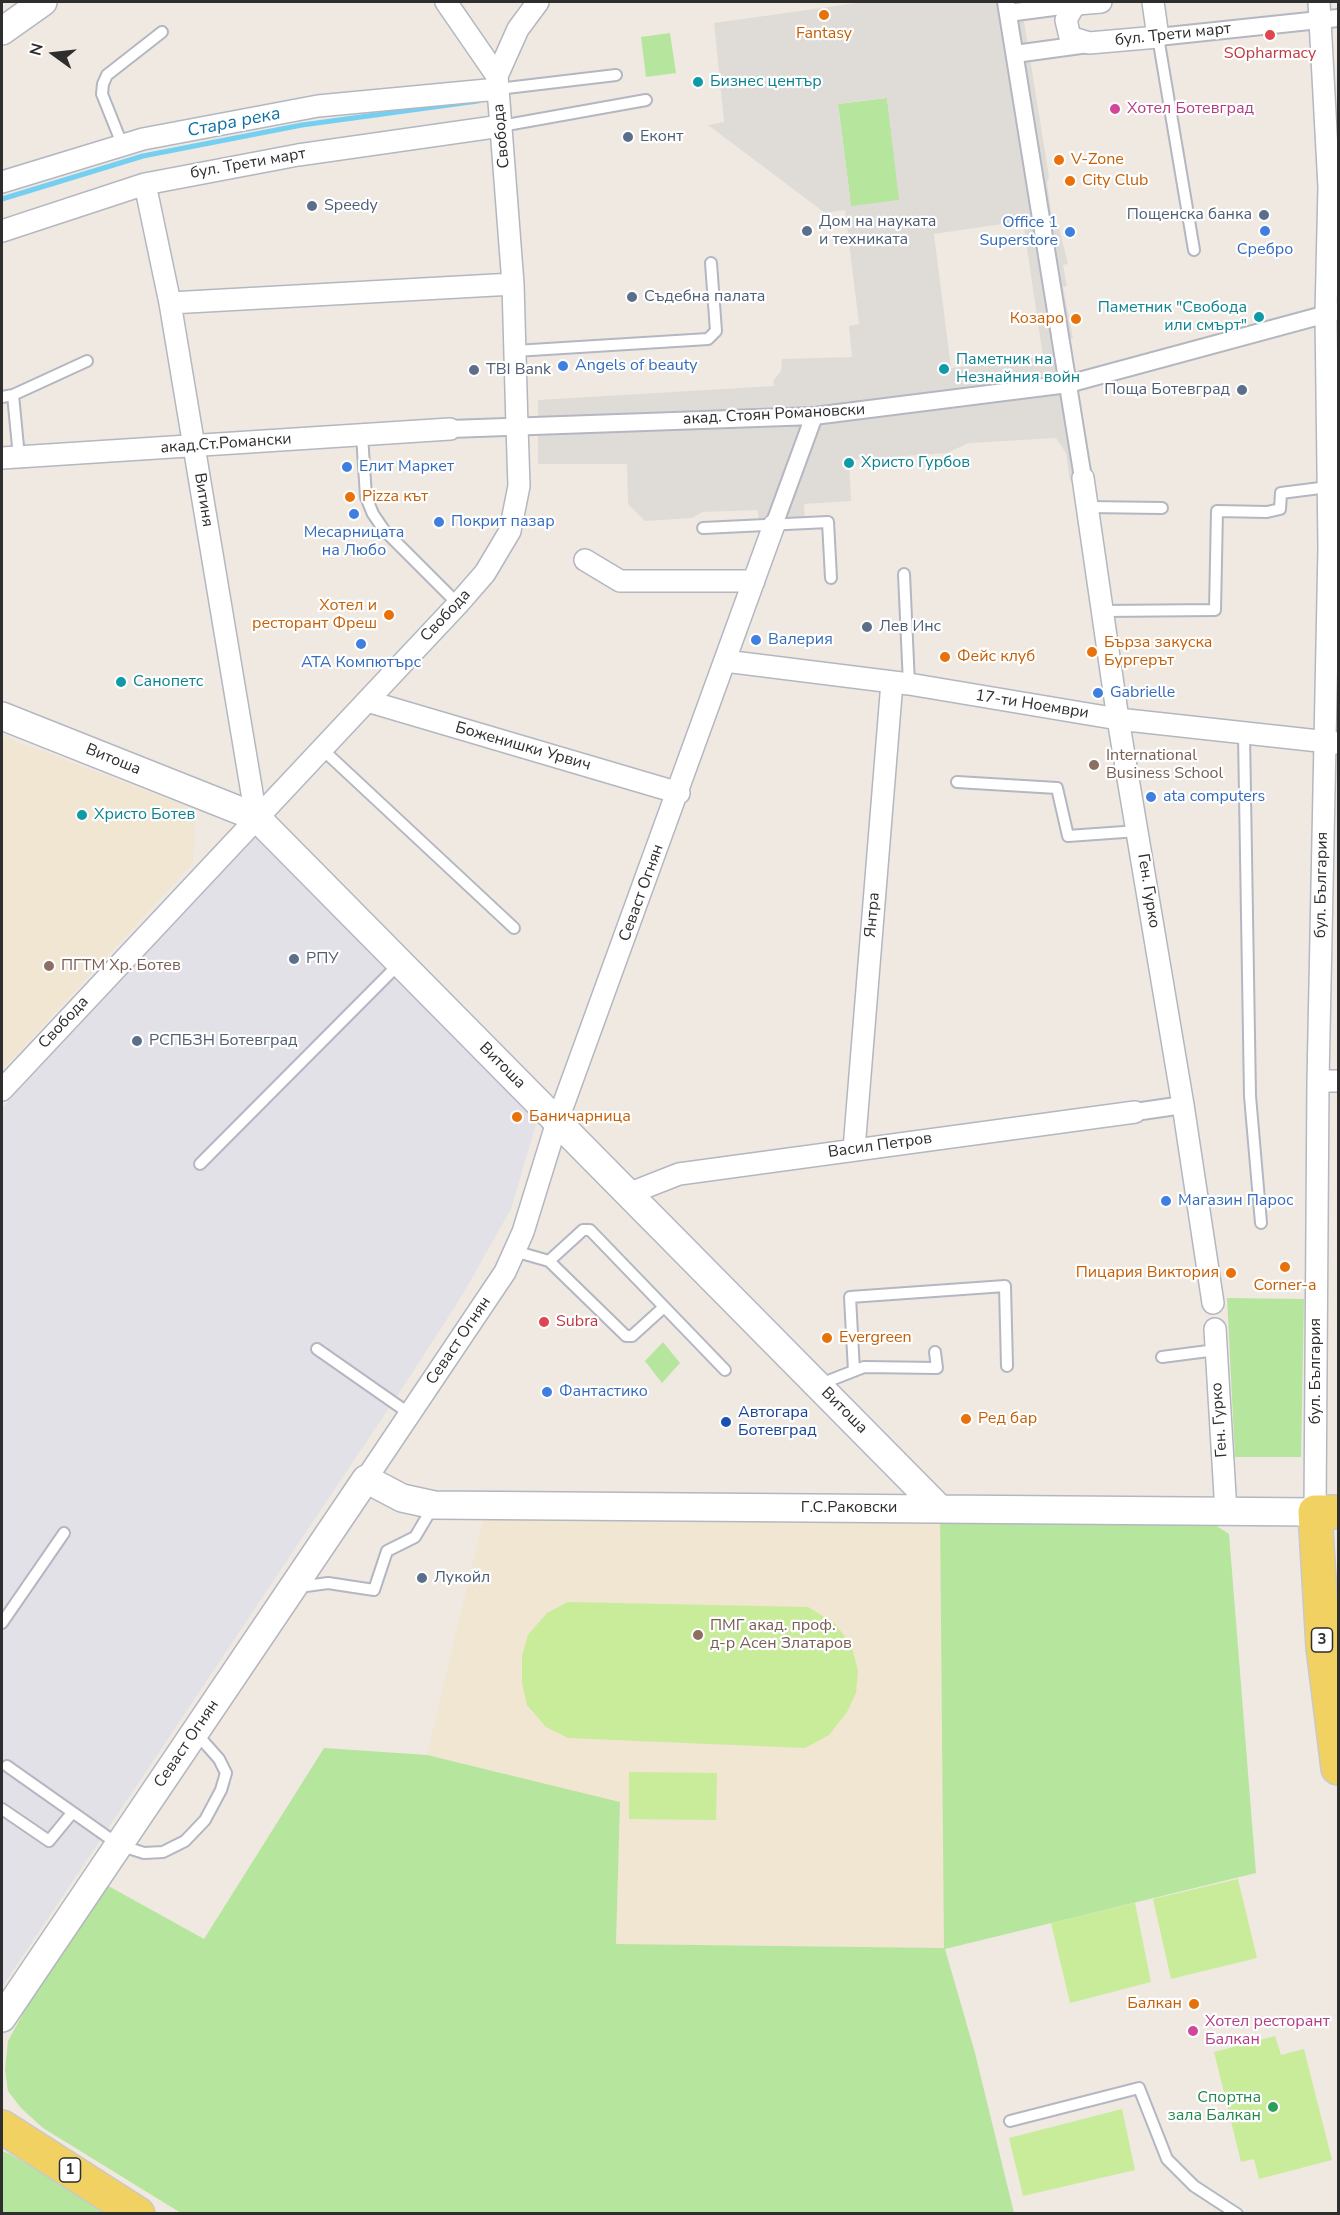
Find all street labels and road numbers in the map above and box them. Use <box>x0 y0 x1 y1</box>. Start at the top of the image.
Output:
street label: бул. Трети март <box>1114 19 1232 51</box>
street label: Свобода <box>490 103 514 169</box>
street label: бул. Трети март <box>189 144 307 184</box>
street label: акад. Стоян Романовски <box>682 401 866 429</box>
street label: акад.Ст.Романски <box>160 430 292 458</box>
street label: Витиня <box>189 472 217 528</box>
street label: Свобода <box>417 586 475 646</box>
street label: 17-ти Ноември <box>974 687 1090 723</box>
street label: Боженишки Урвич <box>453 718 593 776</box>
street label: Витоша <box>83 740 143 780</box>
street label: бул. България <box>1311 832 1333 938</box>
street label: Севаст Огнян <box>616 842 668 944</box>
street label: Ген. Гурко <box>1133 852 1163 930</box>
street label: Янтра <box>861 892 885 938</box>
street label: Свобода <box>35 993 93 1053</box>
street label: Витоша <box>475 1039 529 1093</box>
street label: Васил Петров <box>827 1129 933 1163</box>
street label: Севаст Огнян <box>423 1293 495 1389</box>
street label: бул. България <box>1306 1318 1326 1424</box>
street label: Ген. Гурко <box>1208 1382 1232 1458</box>
street label: Витоша <box>817 1384 871 1438</box>
street label: Г.С.Раковски <box>801 1498 897 1518</box>
road number: 3 <box>1312 1628 1332 1652</box>
street label: Севаст Огнян <box>151 1696 223 1792</box>
road number: 1 <box>60 2158 80 2182</box>

